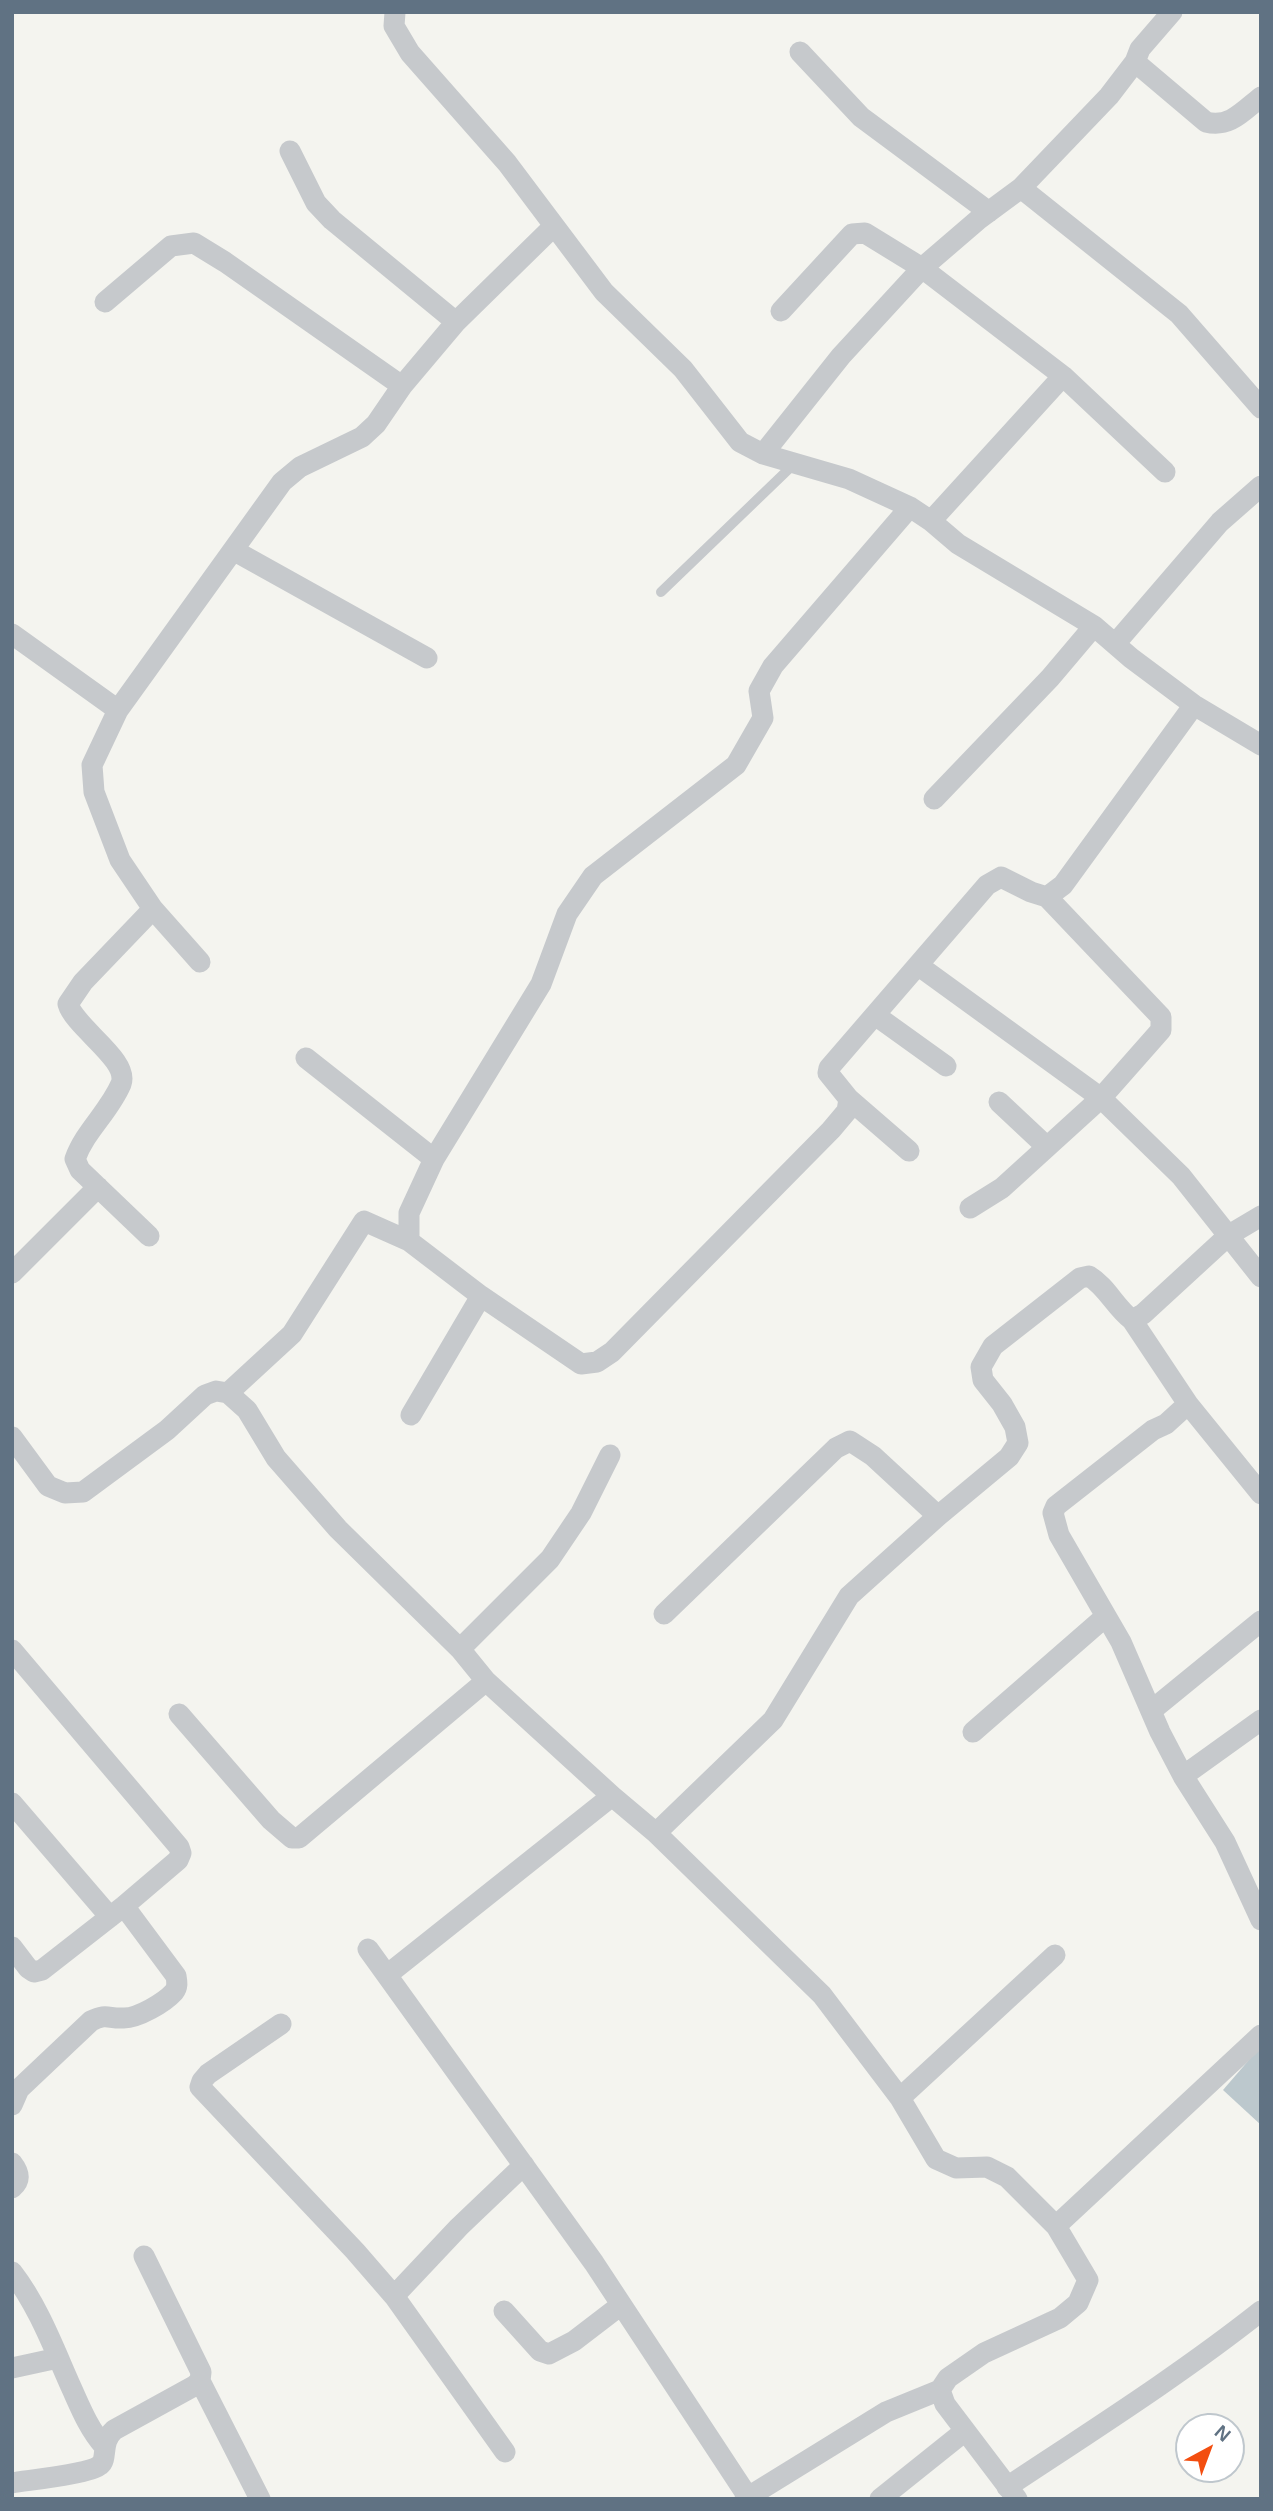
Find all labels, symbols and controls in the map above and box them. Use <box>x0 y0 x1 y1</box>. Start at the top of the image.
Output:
north arrow <box>1175 2413 1245 2483</box>
text: N <box>1211 2421 1235 2446</box>

